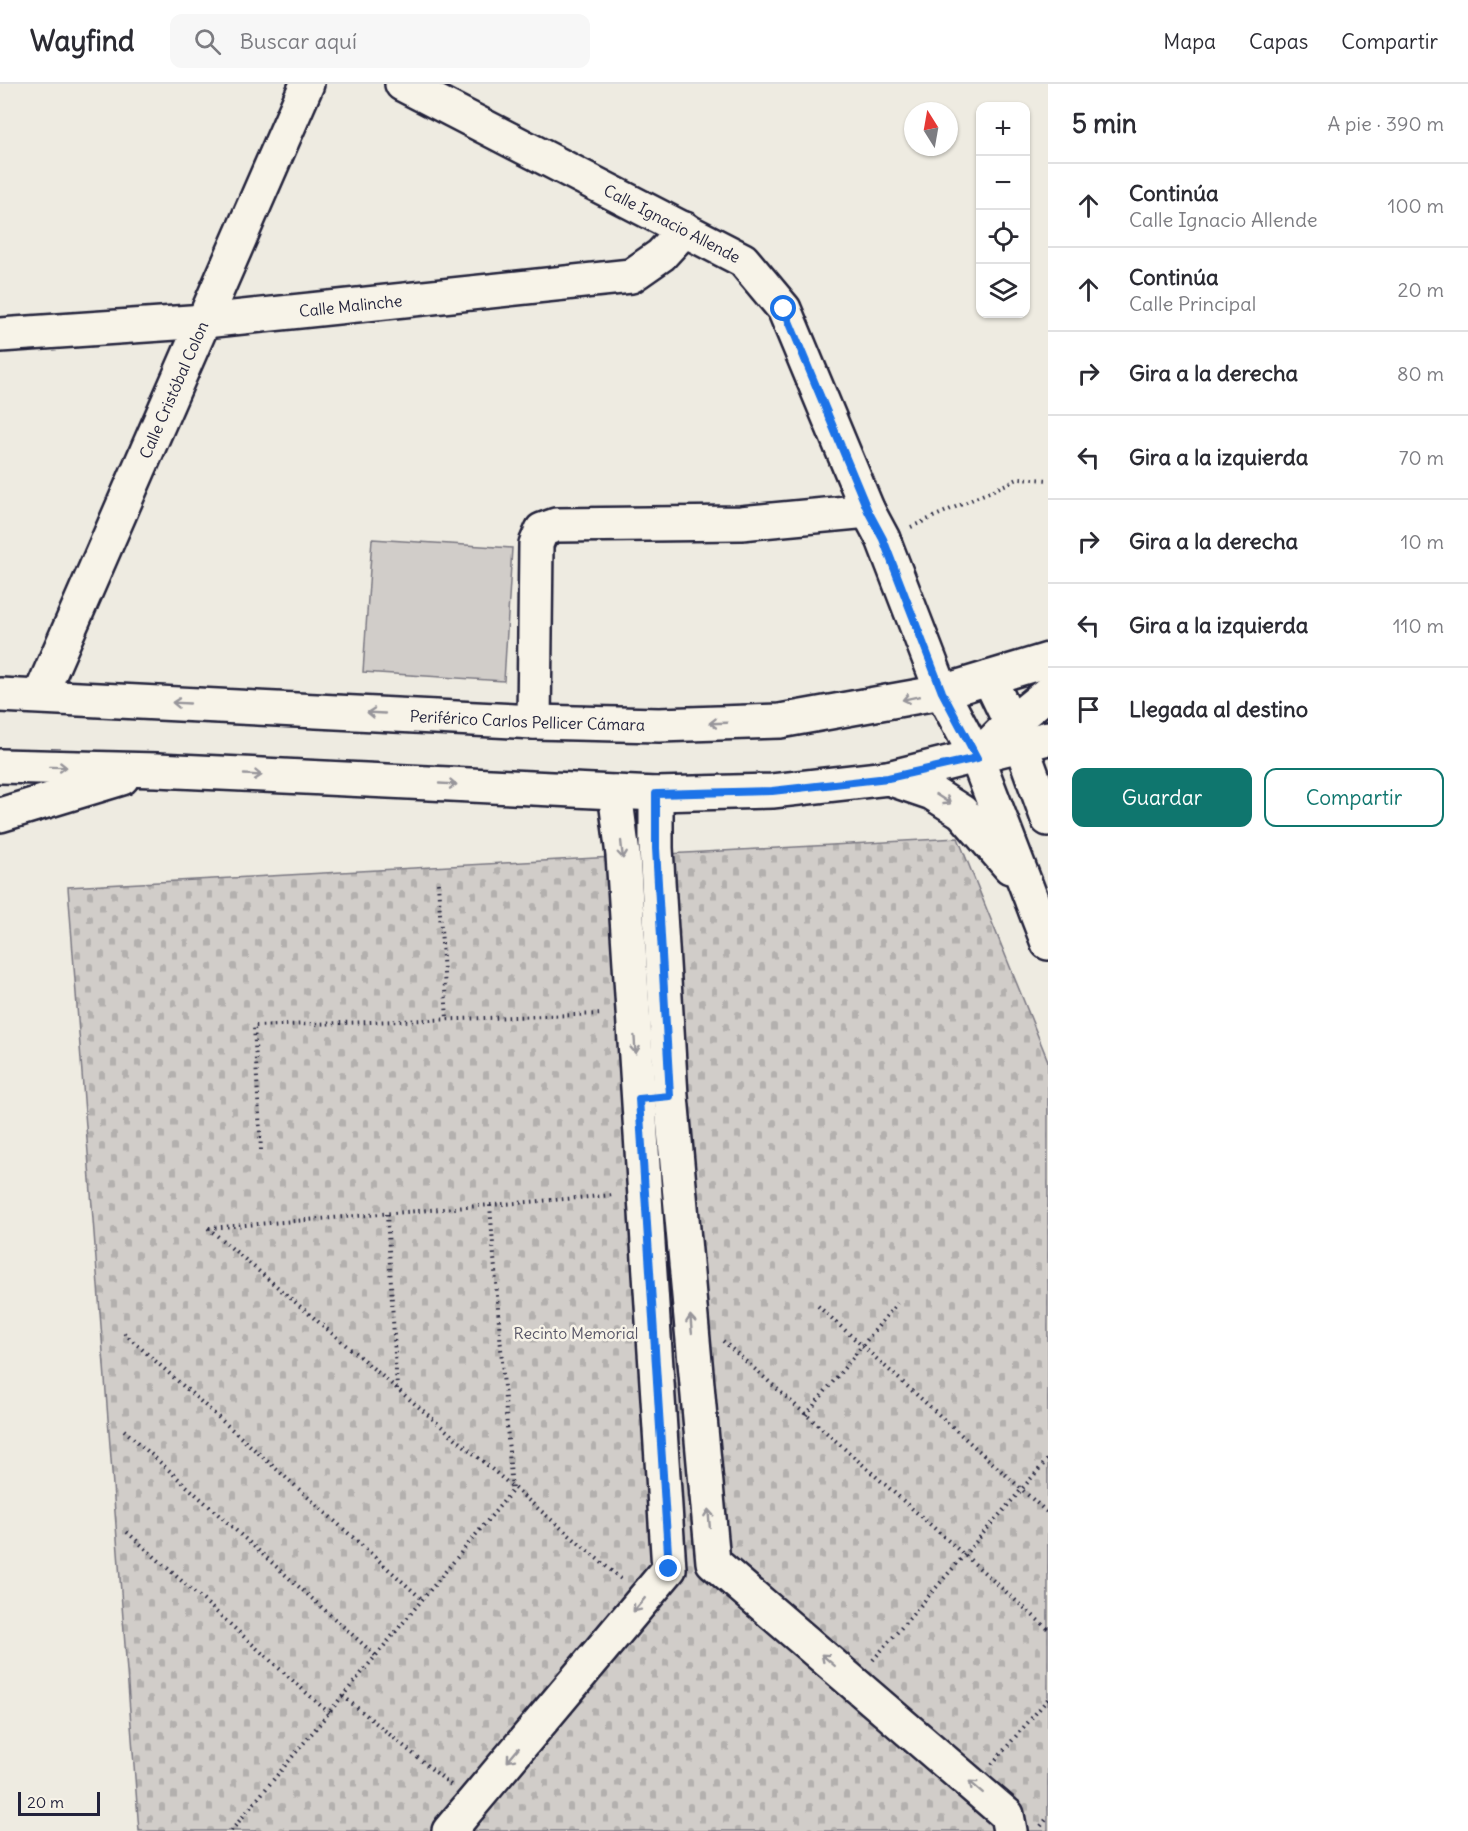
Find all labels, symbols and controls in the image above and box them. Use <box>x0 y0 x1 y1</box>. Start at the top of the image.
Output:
search box <box>170 14 590 68</box>
text: Wayfind <box>30 23 134 59</box>
icon: search <box>191 25 224 58</box>
text: Buscar aquí <box>239 27 357 55</box>
text: Mapa <box>1163 28 1216 55</box>
text: Capas <box>1249 28 1308 55</box>
text: Compartir <box>1341 28 1438 55</box>
north arrow <box>904 102 958 156</box>
map controls <box>976 102 1030 318</box>
button: + <box>976 102 1030 156</box>
text: 5 min <box>1072 107 1137 140</box>
text: A pie · 390 m <box>1327 111 1444 136</box>
button: − <box>976 156 1030 210</box>
text: Continúa <box>1129 179 1218 207</box>
street label: Calle Ignacio Allende <box>600 180 744 267</box>
icon: ahead <box>1072 189 1105 222</box>
text: 100 m <box>1387 193 1444 218</box>
text: Calle Ignacio Allende <box>1129 207 1318 232</box>
button: locate <box>976 210 1030 264</box>
text: Continúa <box>1129 263 1218 291</box>
button: layers <box>976 264 1030 318</box>
icon: ahead <box>1072 273 1105 306</box>
text: 20 m <box>1398 277 1444 302</box>
street label: Calle Malinche <box>298 290 403 321</box>
text: Calle Principal <box>1129 291 1256 316</box>
route start <box>770 295 796 321</box>
street label: Calle Cristóbal Colon <box>135 318 212 462</box>
icon: right <box>1072 357 1105 390</box>
text: Gira a la derecha <box>1129 359 1298 387</box>
text: 80 m <box>1397 361 1444 386</box>
icon: left <box>1072 441 1105 474</box>
text: Gira a la izquierda <box>1129 443 1308 471</box>
text: 70 m <box>1399 445 1444 470</box>
icon: right <box>1072 525 1105 558</box>
text: Gira a la derecha <box>1129 527 1298 555</box>
text: 10 m <box>1401 529 1444 554</box>
icon: left <box>1072 609 1105 642</box>
text: Gira a la izquierda <box>1129 611 1308 639</box>
text: 110 m <box>1393 613 1444 638</box>
one-way arrow <box>901 693 920 705</box>
icon: arrive <box>1072 693 1105 726</box>
text: Llegada al destino <box>1129 695 1308 723</box>
one-way arrow <box>172 698 192 709</box>
street label: Periférico Carlos Pellicer Cámara <box>409 706 645 735</box>
one-way arrow <box>367 708 387 719</box>
one-way arrow <box>708 717 728 729</box>
one-way arrow <box>48 762 68 773</box>
button: Guardar <box>1072 768 1252 827</box>
button: Compartir <box>1264 768 1444 827</box>
one-way arrow <box>243 769 263 780</box>
one-way arrow <box>438 778 458 789</box>
one-way arrow <box>934 793 951 806</box>
one-way arrow <box>617 840 628 859</box>
one-way arrow <box>630 1034 641 1054</box>
one-way arrow <box>685 1315 696 1334</box>
park label: Recinto Memorial <box>514 1323 638 1343</box>
one-way arrow <box>703 1509 714 1529</box>
route end <box>655 1555 681 1581</box>
one-way arrow <box>632 1597 645 1613</box>
one-way arrow <box>820 1654 836 1667</box>
one-way arrow <box>506 1747 520 1762</box>
one-way arrow <box>968 1781 984 1795</box>
scale bar <box>18 1789 100 1816</box>
text: 20 m <box>27 1792 64 1812</box>

